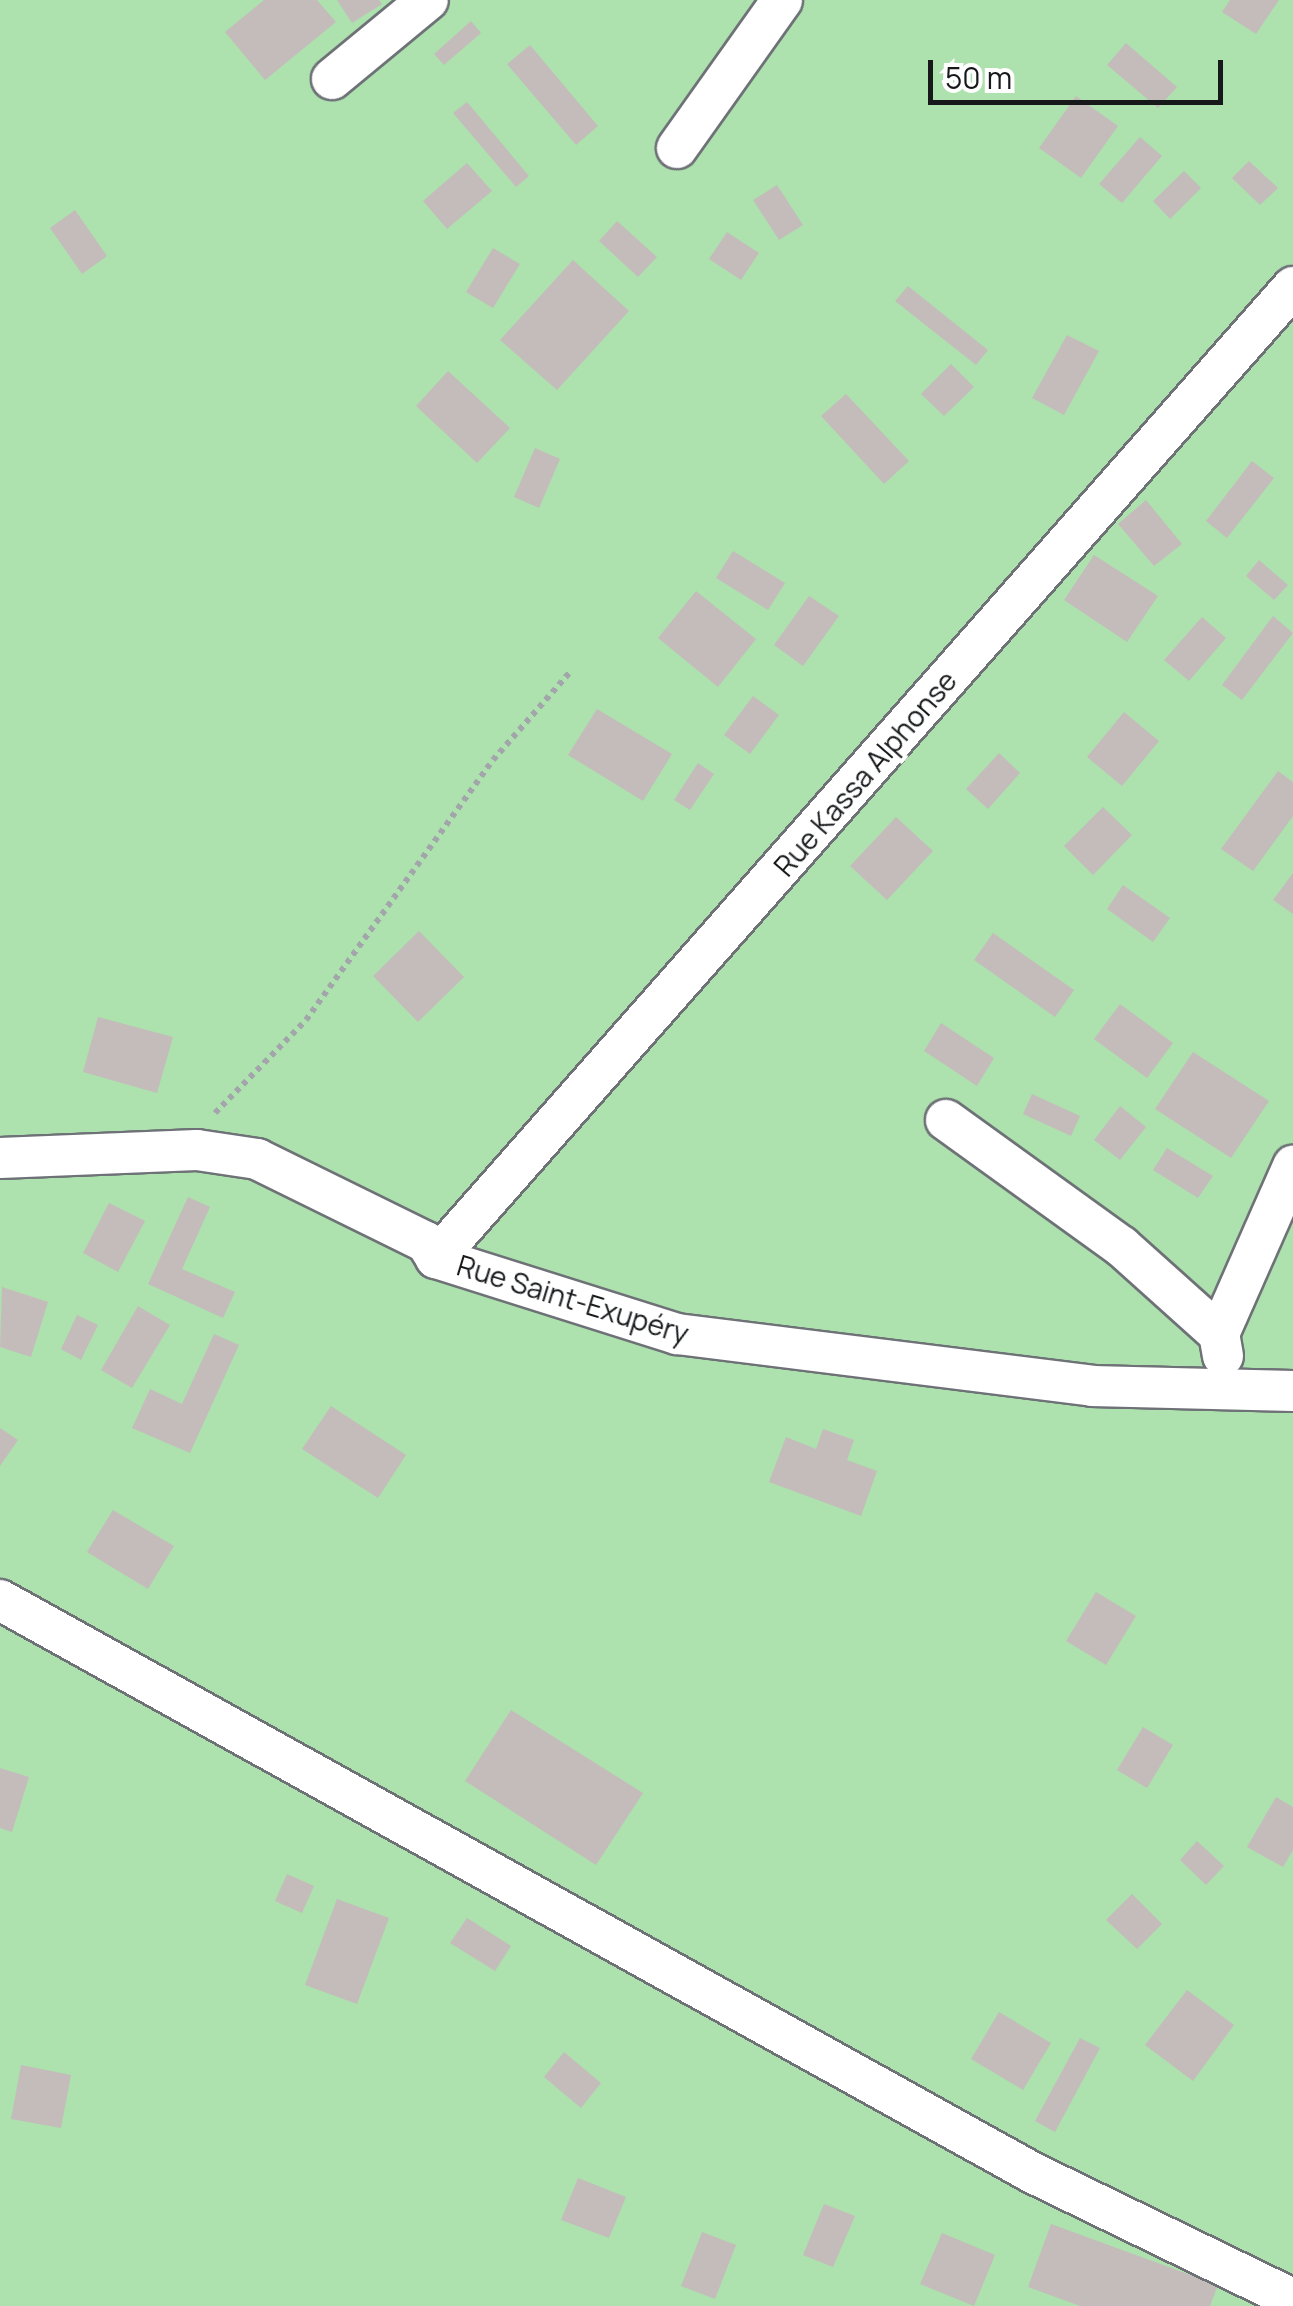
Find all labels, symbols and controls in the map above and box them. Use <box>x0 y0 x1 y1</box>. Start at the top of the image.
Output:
scale bar <box>933 40 1228 102</box>
text: 50 m <box>945 57 1012 98</box>
street label: Rue Kassa Alphonse <box>767 664 963 882</box>
street label: Rue Saint-Exupéry <box>453 1248 693 1350</box>

